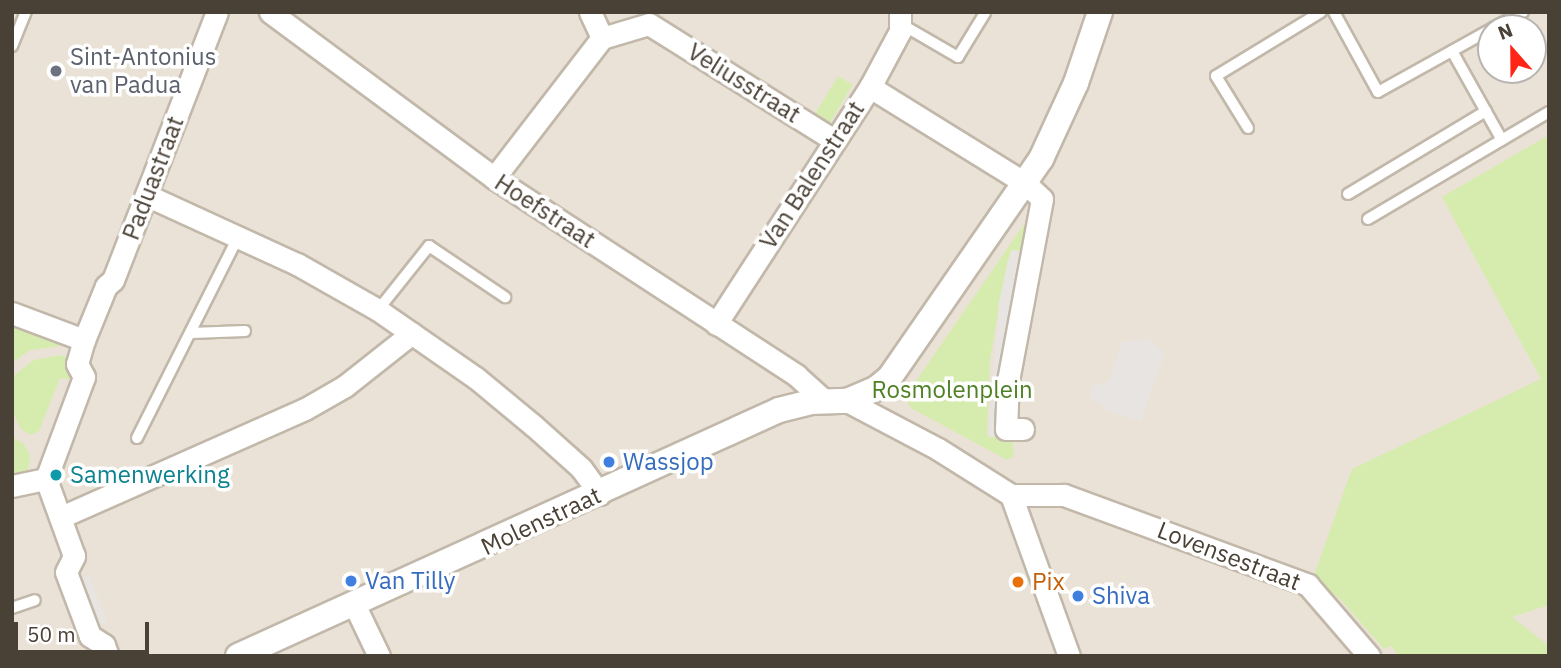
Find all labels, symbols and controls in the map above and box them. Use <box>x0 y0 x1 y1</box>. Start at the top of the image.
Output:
north arrow <box>1477 14 1547 84</box>
text: N <box>1494 18 1516 45</box>
street label: Veliusstraat <box>682 37 806 129</box>
place label: Sint-Antonius van Padua <box>70 43 216 99</box>
marker: Sint-Antonius van Padua <box>48 63 64 79</box>
street label: Van Balenstraat <box>753 96 871 254</box>
street label: Paduastraat <box>116 112 190 244</box>
street label: Hoefstraat <box>489 168 601 254</box>
park label: Rosmolenplein <box>871 376 1033 404</box>
place label: Wassjop <box>623 448 714 476</box>
marker: Wassjop <box>601 454 617 470</box>
place label: Samenwerking <box>70 461 230 489</box>
marker: Samenwerking <box>48 467 64 483</box>
street label: Molenstraat <box>476 481 606 561</box>
street label: Lovensestraat <box>1153 515 1305 597</box>
place label: Van Tilly <box>365 567 455 595</box>
place label: Pix <box>1032 568 1065 596</box>
marker: Van Tilly <box>343 573 359 589</box>
marker: Pix <box>1010 574 1026 590</box>
place label: Shiva <box>1092 582 1150 610</box>
marker: Shiva <box>1070 588 1086 604</box>
scale bar <box>18 608 152 652</box>
text: 50 m <box>27 620 76 648</box>

